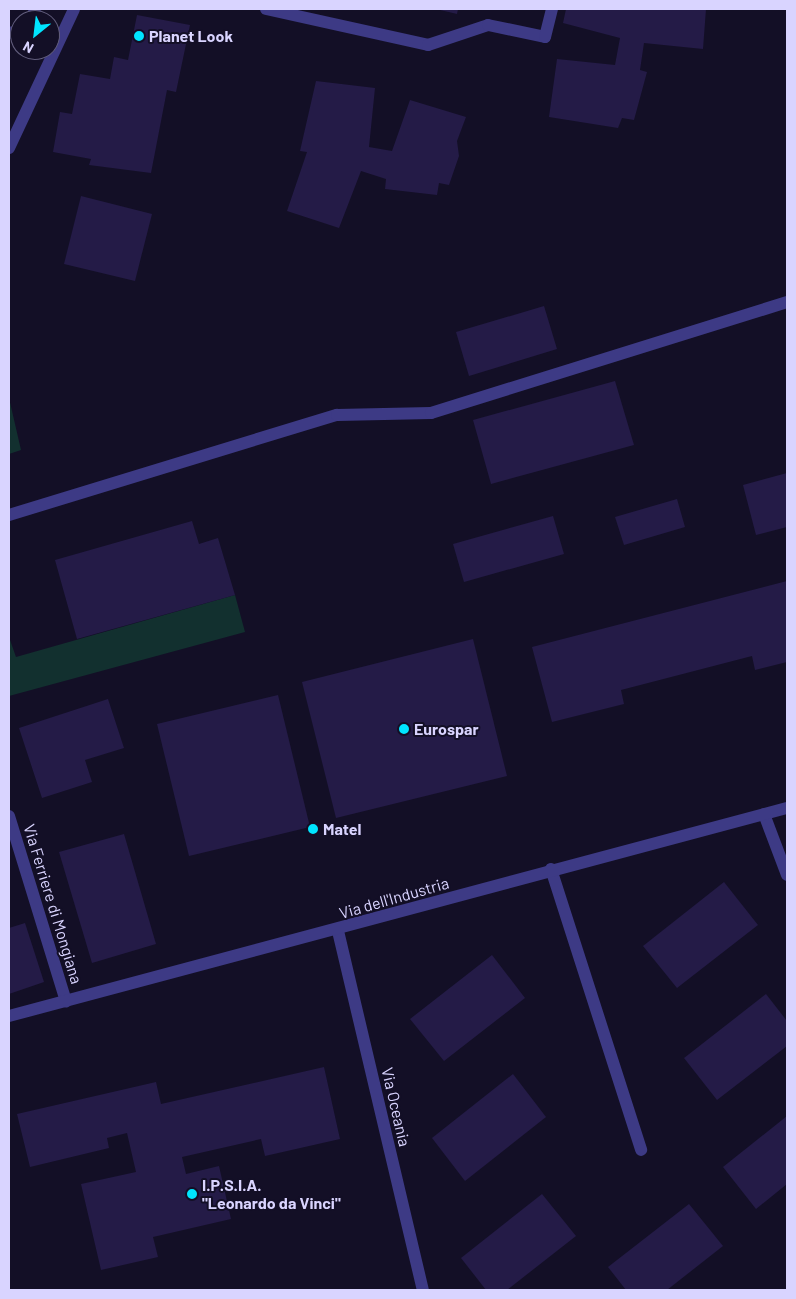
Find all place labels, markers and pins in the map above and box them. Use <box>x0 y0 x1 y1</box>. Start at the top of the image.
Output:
place label: Planet Look <box>149 26 233 46</box>
marker: Planet Look <box>133 30 145 42</box>
place label: Eurospar <box>414 719 479 739</box>
marker: Eurospar <box>398 723 410 735</box>
place label: Matel <box>323 819 361 839</box>
marker: Matel <box>307 823 319 835</box>
place label: I.P.S.I.A. "Leonardo da Vinci" <box>202 1175 341 1213</box>
marker: I.P.S.I.A. "Leonardo da Vinci" <box>186 1188 198 1200</box>

